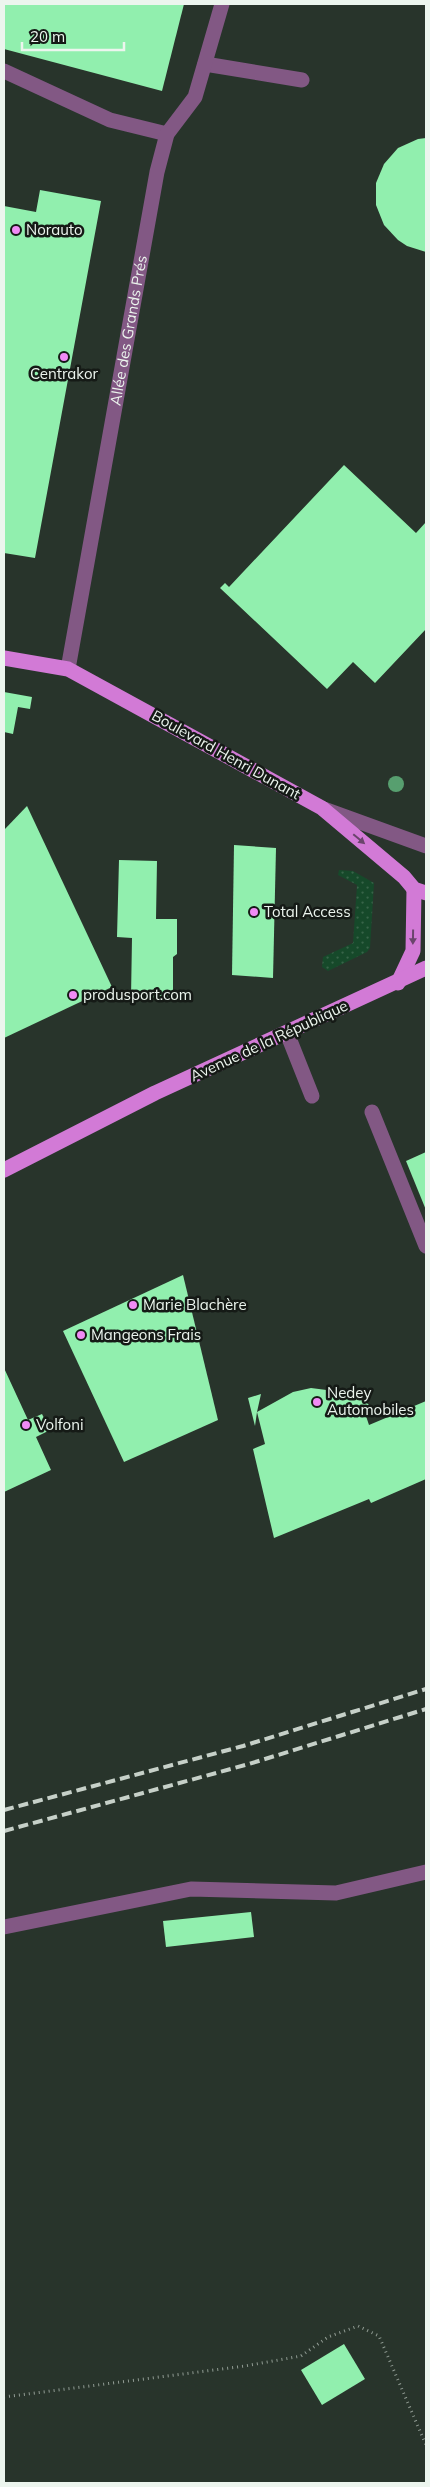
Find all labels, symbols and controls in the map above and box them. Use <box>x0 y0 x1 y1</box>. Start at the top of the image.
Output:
scale bar <box>22 20 125 52</box>
text: 20 m <box>30 27 65 46</box>
place label: Norauto <box>26 220 83 239</box>
marker: Norauto <box>10 224 22 236</box>
street label: Allée des Grands Prés <box>105 254 151 407</box>
marker: Centrakor <box>58 351 70 363</box>
place label: Centrakor <box>30 364 98 383</box>
street label: Boulevard Henri Dunant <box>149 706 304 803</box>
one-way arrow <box>352 834 365 845</box>
place label: Total Access <box>264 902 351 921</box>
marker: Total Access <box>248 906 260 918</box>
one-way arrow <box>409 930 417 946</box>
place label: produsport.com <box>83 985 192 1004</box>
marker: produsport.com <box>67 989 79 1001</box>
street label: Avenue de la République <box>187 996 351 1085</box>
place label: Marie Blachère <box>143 1295 247 1314</box>
marker: Marie Blachère <box>127 1299 139 1311</box>
place label: Mangeons Frais <box>91 1325 201 1344</box>
marker: Mangeons Frais <box>75 1329 87 1341</box>
place label: Nedey Automobiles <box>327 1383 414 1419</box>
marker: Nedey Automobiles <box>311 1396 323 1408</box>
place label: Volfoni <box>36 1415 84 1434</box>
marker: Volfoni <box>20 1419 32 1431</box>

